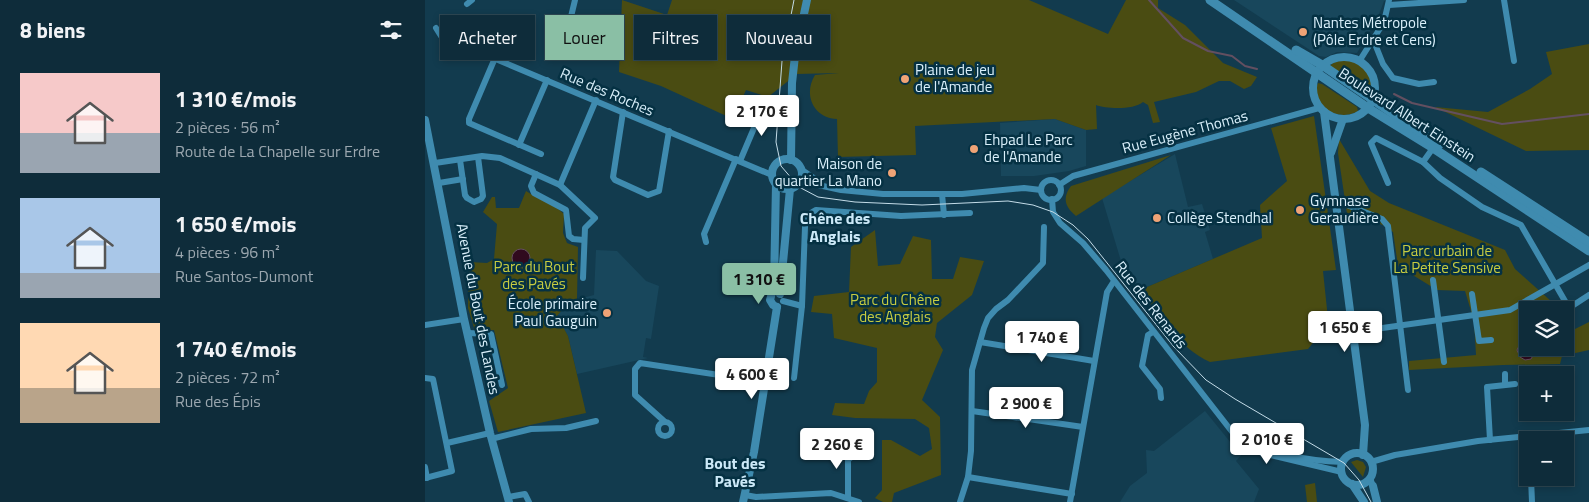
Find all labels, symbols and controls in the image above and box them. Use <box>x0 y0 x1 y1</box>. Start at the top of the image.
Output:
place label: Nantes Métropole (Pôle Erdre et Cens) <box>1313 11 1436 51</box>
text: 8 biens <box>20 14 85 46</box>
chip: Acheter <box>440 15 535 60</box>
chip: Louer <box>545 15 624 60</box>
chip: Filtres <box>634 15 717 60</box>
chip: Nouveau <box>727 15 830 60</box>
icon: filters <box>377 16 405 44</box>
marker: Nantes Métropole (Pôle Erdre et Cens) <box>1297 26 1309 38</box>
place label: Plaine de jeu de l'Amande <box>915 58 995 98</box>
street label: Rue des Roches <box>557 61 658 122</box>
street label: Boulevard Albert Einstein <box>1334 62 1480 168</box>
marker: Plaine de jeu de l'Amande <box>899 73 911 85</box>
text: 1 310 €/mois <box>175 83 297 115</box>
icon: home <box>60 93 120 153</box>
pin: 2 170 € <box>716 94 808 137</box>
text: 2 170 € <box>736 99 788 123</box>
street label: Rue Eugène Thomas <box>1119 104 1250 159</box>
text: 2 pièces · 56 m² <box>175 115 280 139</box>
place label: Ehpad Le Parc de l'Amande <box>984 128 1073 168</box>
text: Route de La Chapelle sur Erdre <box>175 139 380 163</box>
marker: Ehpad Le Parc de l'Amande <box>968 143 980 155</box>
place label: Maison de quartier La Mano <box>775 152 882 192</box>
marker: Maison de quartier La Mano <box>886 167 898 179</box>
place label: Gymnase Geraudière <box>1310 189 1379 229</box>
marker: Gymnase Geraudière <box>1294 204 1306 216</box>
district label: Chêne des Anglais <box>800 206 870 248</box>
place label: Collège Stendhal <box>1167 206 1272 229</box>
text: 1 650 €/mois <box>175 208 297 240</box>
marker: Collège Stendhal <box>1151 212 1163 224</box>
icon: home <box>60 218 120 278</box>
street label: Avenue du Bout des Landes <box>451 221 506 397</box>
park label: Parc urbain de La Petite Sensive <box>1393 239 1501 279</box>
text: 4 pièces · 96 m² <box>175 240 280 264</box>
park label: Parc du Bout des Pavés <box>494 255 575 295</box>
street label: Rue des Renards <box>1110 256 1193 354</box>
pin: 1 310 € <box>713 262 805 305</box>
text: Rue Santos-Dumont <box>175 264 313 288</box>
text: 1 310 € <box>733 267 785 291</box>
park label: Parc du Chêne des Anglais <box>850 288 940 328</box>
place label: École primaire Paul Gauguin <box>508 292 597 332</box>
map controls <box>1519 301 1574 486</box>
button: layers <box>1519 301 1574 356</box>
marker: École primaire Paul Gauguin <box>601 307 613 319</box>
pin: 1 650 € <box>1299 310 1391 353</box>
text: 1 650 € <box>1319 315 1371 339</box>
pin: 1 740 € <box>996 320 1088 363</box>
text: 1 740 € <box>1016 325 1068 349</box>
text: 1 740 €/mois <box>175 333 297 365</box>
icon: home <box>60 343 120 403</box>
pin: 4 600 € <box>706 358 798 400</box>
text: 4 600 € <box>726 362 778 386</box>
text: 2 pièces · 72 m² <box>175 365 280 389</box>
button: + <box>1519 366 1574 421</box>
pin: 2 900 € <box>980 386 1072 429</box>
text: Rue des Épis <box>175 389 261 413</box>
text: 2 900 € <box>1000 391 1052 415</box>
pin: 2 010 € <box>1221 422 1313 465</box>
text: 2 010 € <box>1241 427 1293 451</box>
pin: 2 260 € <box>791 428 883 470</box>
button: − <box>1519 431 1574 486</box>
text: 2 260 € <box>811 432 863 456</box>
district label: Bout des Pavés <box>705 451 765 493</box>

